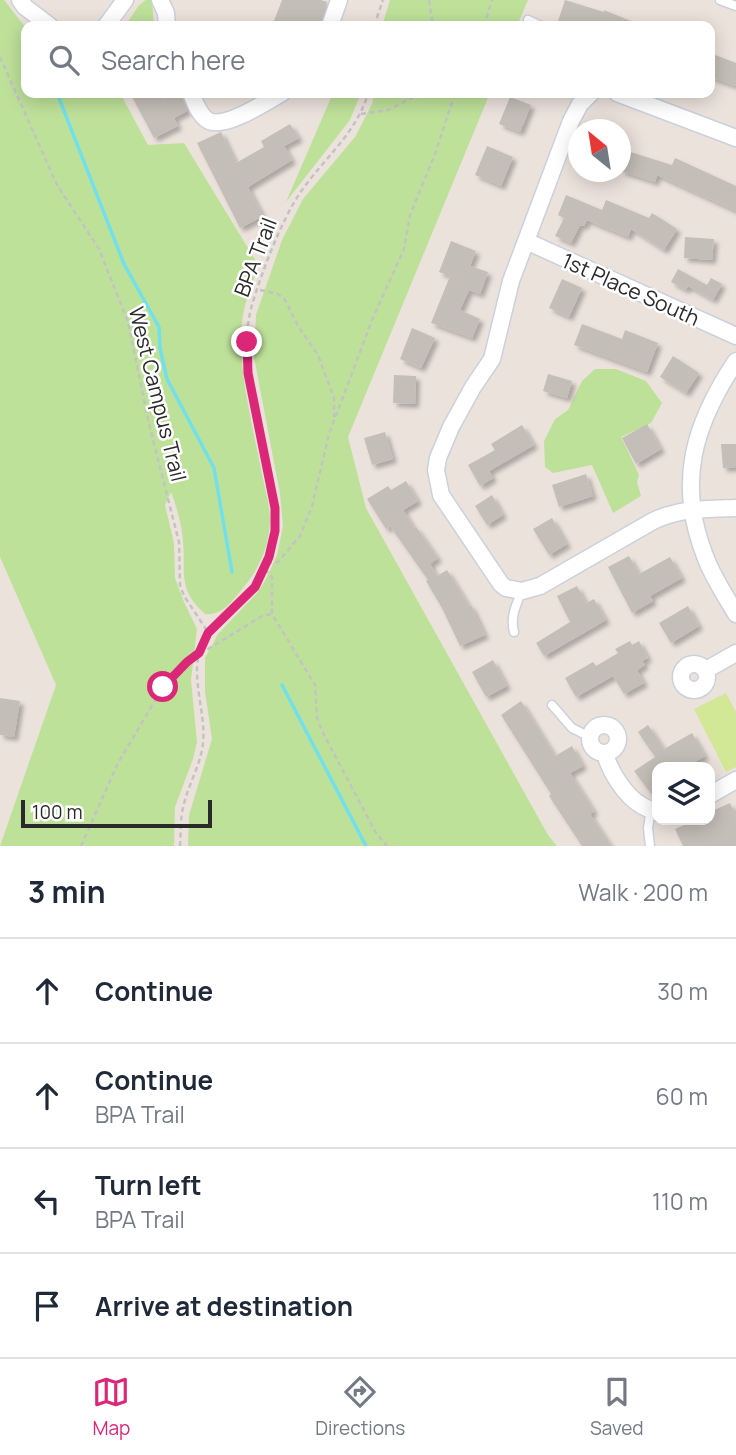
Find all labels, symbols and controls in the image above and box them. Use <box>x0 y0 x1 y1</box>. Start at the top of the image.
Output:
search box <box>21 21 715 98</box>
icon: search <box>45 41 83 79</box>
text: Search here <box>101 42 246 78</box>
north arrow <box>568 119 631 182</box>
street label: BPA Trail <box>227 214 283 300</box>
street label: 1st Place South <box>558 246 704 332</box>
street label: West Campus Trail <box>123 304 193 484</box>
route end <box>231 326 262 357</box>
route start <box>147 671 178 702</box>
map controls <box>652 762 715 825</box>
button: layers <box>652 762 715 825</box>
scale bar <box>21 797 212 829</box>
text: 100 m <box>32 799 83 825</box>
text: 3 min <box>28 871 106 912</box>
text: Walk · 200 m <box>578 876 708 908</box>
icon: ahead <box>28 972 66 1010</box>
text: Continue <box>95 973 213 1009</box>
text: 30 m <box>657 975 708 1007</box>
text: Continue <box>95 1062 213 1098</box>
icon: ahead <box>28 1077 66 1115</box>
text: 60 m <box>656 1080 708 1112</box>
text: BPA Trail <box>95 1098 185 1130</box>
text: Turn left <box>95 1167 202 1203</box>
icon: left <box>28 1182 66 1220</box>
text: 110 m <box>652 1185 708 1217</box>
text: BPA Trail <box>95 1203 185 1235</box>
icon: arrive <box>28 1287 66 1325</box>
text: Arrive at destination <box>95 1288 353 1324</box>
tab: Map <box>92 1373 130 1441</box>
tab: Directions <box>315 1373 405 1441</box>
tab: Saved <box>590 1373 644 1441</box>

